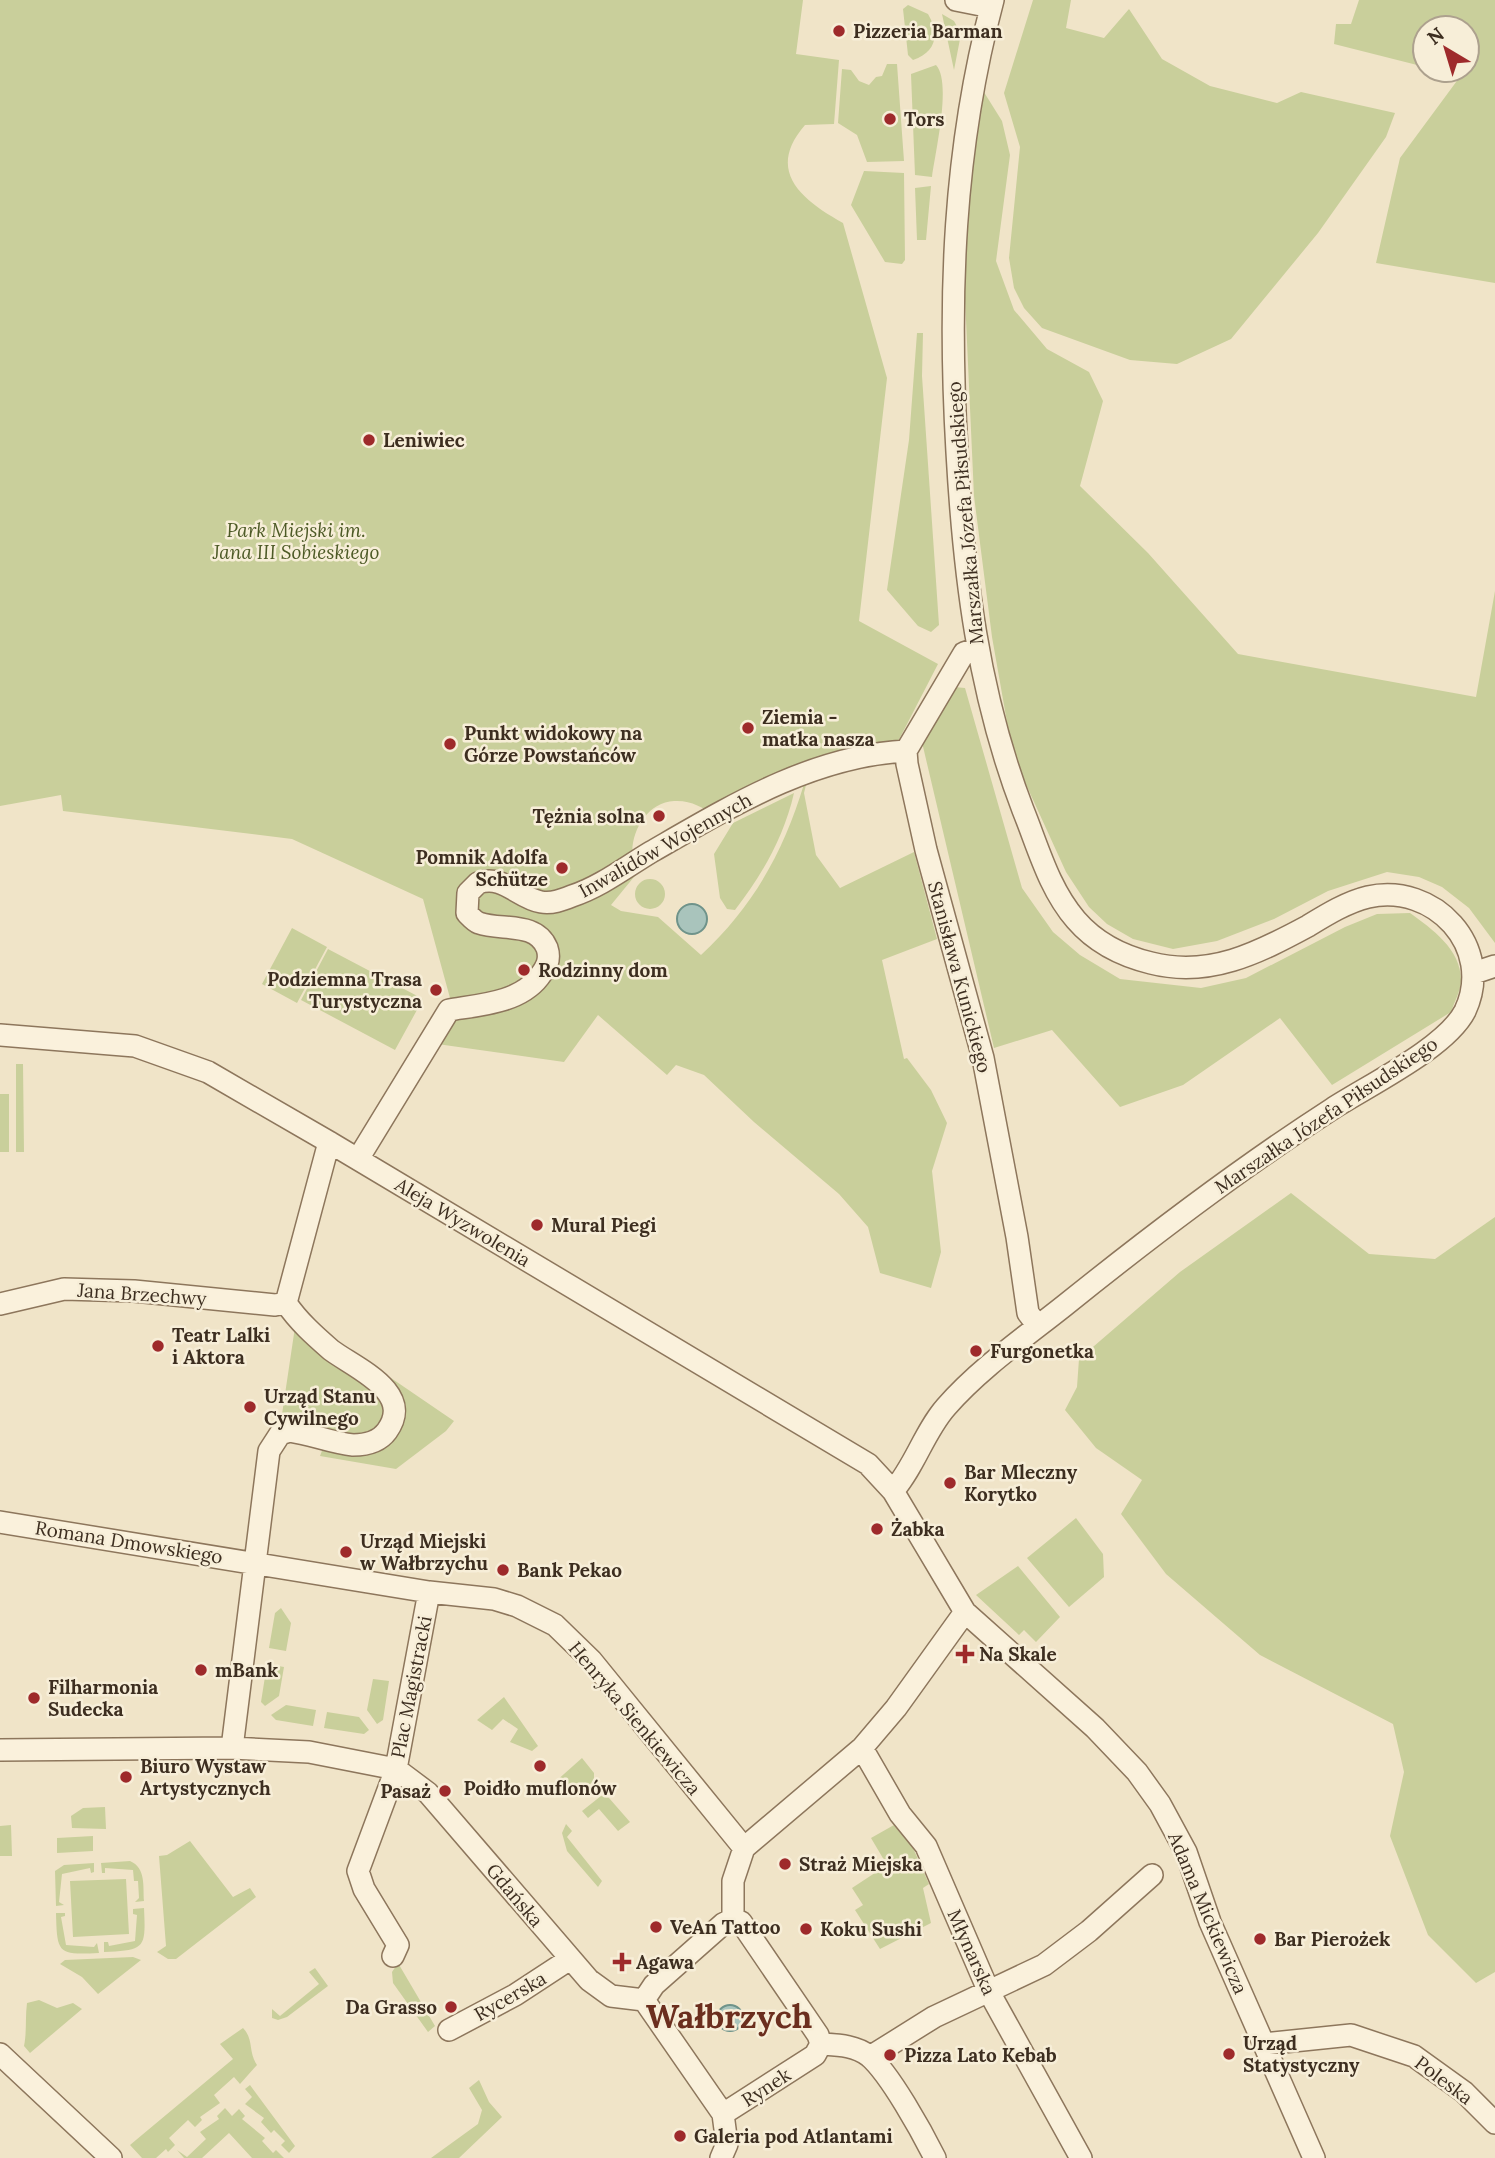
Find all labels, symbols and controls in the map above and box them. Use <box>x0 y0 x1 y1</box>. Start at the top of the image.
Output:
north arrow <box>1411 14 1481 84</box>
place label: Pizzeria Barman <box>853 19 1003 43</box>
text: N <box>1422 21 1449 50</box>
marker: Pizzeria Barman <box>831 23 847 39</box>
place label: Tors <box>904 107 944 131</box>
marker: Tors <box>882 111 898 127</box>
street label: Marszałka Józefa Piłsudskiego <box>942 380 988 646</box>
place label: Leniwiec <box>383 428 465 452</box>
marker: Leniwiec <box>361 432 377 448</box>
park label: Park Miejski im. Jana III Sobieskiego <box>212 518 379 564</box>
place label: Ziemia - matka nasza <box>762 705 874 751</box>
marker: Ziemia - matka nasza <box>740 720 756 736</box>
place label: Punkt widokowy na Górze Powstańców <box>464 721 642 767</box>
marker: Punkt widokowy na Górze Powstańców <box>442 736 458 752</box>
street label: Inwalidów Wojennych <box>574 787 756 903</box>
place label: Tężnia solna <box>532 804 645 828</box>
marker: Tężnia solna <box>651 808 667 824</box>
place label: Pomnik Adolfa Schütze <box>416 845 548 891</box>
marker: Pomnik Adolfa Schütze <box>554 860 570 876</box>
street label: Stanisława Kunickiego <box>923 879 997 1075</box>
place label: Rodzinny dom <box>538 958 668 982</box>
marker: Rodzinny dom <box>516 962 532 978</box>
place label: Podziemna Trasa Turystyczna <box>267 967 422 1013</box>
marker: Podziemna Trasa Turystyczna <box>428 982 444 998</box>
street label: Marszałka Józefa Piłsudskiego <box>1210 1031 1442 1199</box>
street label: Aleja Wyzwolenia <box>390 1172 535 1272</box>
place label: Mural Piegi <box>551 1213 656 1237</box>
marker: Mural Piegi <box>529 1217 545 1233</box>
street label: Jana Brzechwy <box>76 1277 207 1310</box>
place label: Teatr Lalki i Aktora <box>172 1323 270 1369</box>
marker: Teatr Lalki i Aktora <box>150 1338 166 1354</box>
place label: Furgonetka <box>990 1339 1094 1363</box>
marker: Furgonetka <box>968 1343 984 1359</box>
place label: Urząd Stanu Cywilnego <box>264 1384 376 1430</box>
marker: Urząd Stanu Cywilnego <box>242 1399 258 1415</box>
place label: Bar Mleczny Korytko <box>964 1460 1078 1506</box>
marker: Bar Mleczny Korytko <box>942 1475 958 1491</box>
street label: Romana Dmowskiego <box>34 1515 224 1569</box>
place label: Żabka <box>891 1517 944 1541</box>
marker: Żabka <box>869 1521 885 1537</box>
place label: Urząd Miejski w Wałbrzychu <box>360 1529 488 1575</box>
marker: Urząd Miejski w Wałbrzychu <box>338 1544 354 1560</box>
place label: Bank Pekao <box>517 1558 622 1582</box>
marker: Bank Pekao <box>495 1562 511 1578</box>
street label: Plac Magistracki <box>385 1614 437 1760</box>
street label: Henryka Sienkiewicza <box>564 1636 706 1800</box>
place label: Na Skale <box>979 1642 1057 1666</box>
marker: Na Skale <box>957 1646 973 1662</box>
place label: mBank <box>215 1658 278 1682</box>
marker: mBank <box>193 1662 209 1678</box>
place label: Filharmonia Sudecka <box>48 1675 158 1721</box>
marker: Filharmonia Sudecka <box>26 1690 42 1706</box>
place label: Biuro Wystaw Artystycznych <box>140 1754 271 1800</box>
marker: Poidło muflonów <box>532 1758 548 1774</box>
marker: Biuro Wystaw Artystycznych <box>118 1769 134 1785</box>
place label: Poidło muflonów <box>463 1776 617 1800</box>
place label: Pasaż <box>380 1779 431 1803</box>
marker: Pasaż <box>437 1783 453 1799</box>
street label: Adama Mickiewicza <box>1163 1827 1253 1998</box>
place label: Straż Miejska <box>799 1852 923 1876</box>
marker: Straż Miejska <box>777 1856 793 1872</box>
street label: Gdańska <box>481 1858 549 1932</box>
street label: Młynarska <box>942 1905 1002 1999</box>
place label: VeAn Tattoo <box>670 1915 781 1939</box>
place label: Koku Sushi <box>820 1917 922 1941</box>
marker: VeAn Tattoo <box>648 1919 664 1935</box>
marker: Koku Sushi <box>798 1921 814 1937</box>
place label: Bar Pierożek <box>1274 1927 1390 1951</box>
marker: Bar Pierożek <box>1252 1931 1268 1947</box>
place label: Agawa <box>636 1950 694 1974</box>
marker: Agawa <box>614 1954 630 1970</box>
street label: Rycerska <box>470 1966 550 2026</box>
place label: Da Grasso <box>345 1995 437 2019</box>
district label: Wałbrzych <box>646 1995 812 2037</box>
marker: Da Grasso <box>443 1999 459 2015</box>
place label: Urząd Statystyczny <box>1243 2031 1360 2077</box>
place label: Pizza Lato Kebab <box>904 2043 1057 2067</box>
marker: Urząd Statystyczny <box>1221 2046 1237 2062</box>
marker: Pizza Lato Kebab <box>882 2047 898 2063</box>
street label: Poleska <box>1410 2050 1478 2110</box>
street label: Rynek <box>737 2062 796 2112</box>
place label: Galeria pod Atlantami <box>694 2124 893 2148</box>
marker: Galeria pod Atlantami <box>672 2128 688 2144</box>

